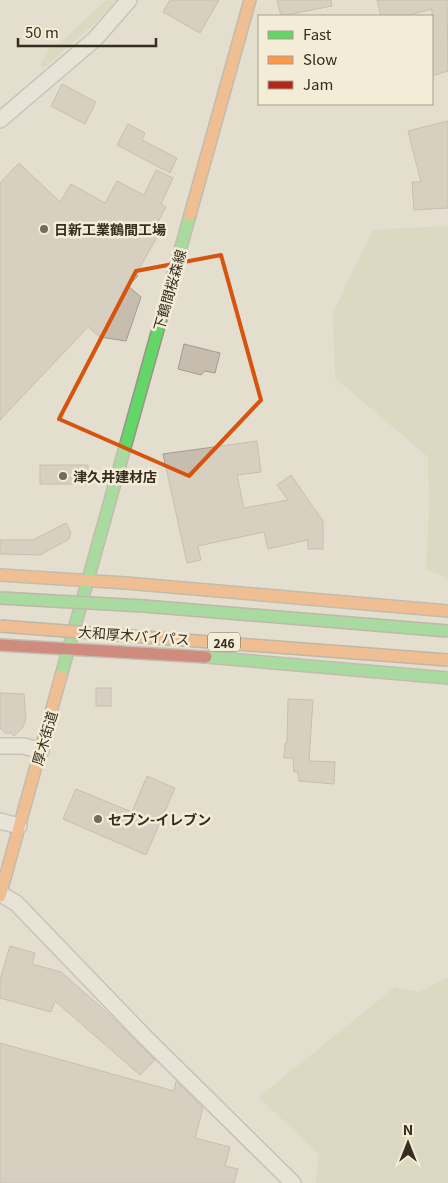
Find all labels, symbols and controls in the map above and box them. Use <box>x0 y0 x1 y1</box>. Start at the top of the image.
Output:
scale bar <box>18 15 155 47</box>
legend <box>258 15 433 105</box>
text: 50 m <box>25 21 59 42</box>
text: Fast <box>303 23 332 44</box>
text: Slow <box>303 48 337 69</box>
text: Jam <box>303 73 333 94</box>
place label: 日新工業鶴間工場 <box>54 219 166 239</box>
marker: 日新工業鶴間工場 <box>38 223 50 235</box>
street label: 下鶴間桜森線 <box>148 247 190 333</box>
place label: 津久井建材店 <box>73 466 157 486</box>
marker: 津久井建材店 <box>57 470 69 482</box>
street label: 大和厚木バイパス <box>78 621 190 649</box>
road number: 246 <box>208 632 240 652</box>
street label: 厚木街道 <box>27 708 61 768</box>
place label: セブン-イレブン <box>108 809 211 829</box>
marker: セブン-イレブン <box>92 813 104 825</box>
north arrow <box>383 1118 433 1168</box>
text: N <box>403 1119 413 1139</box>

